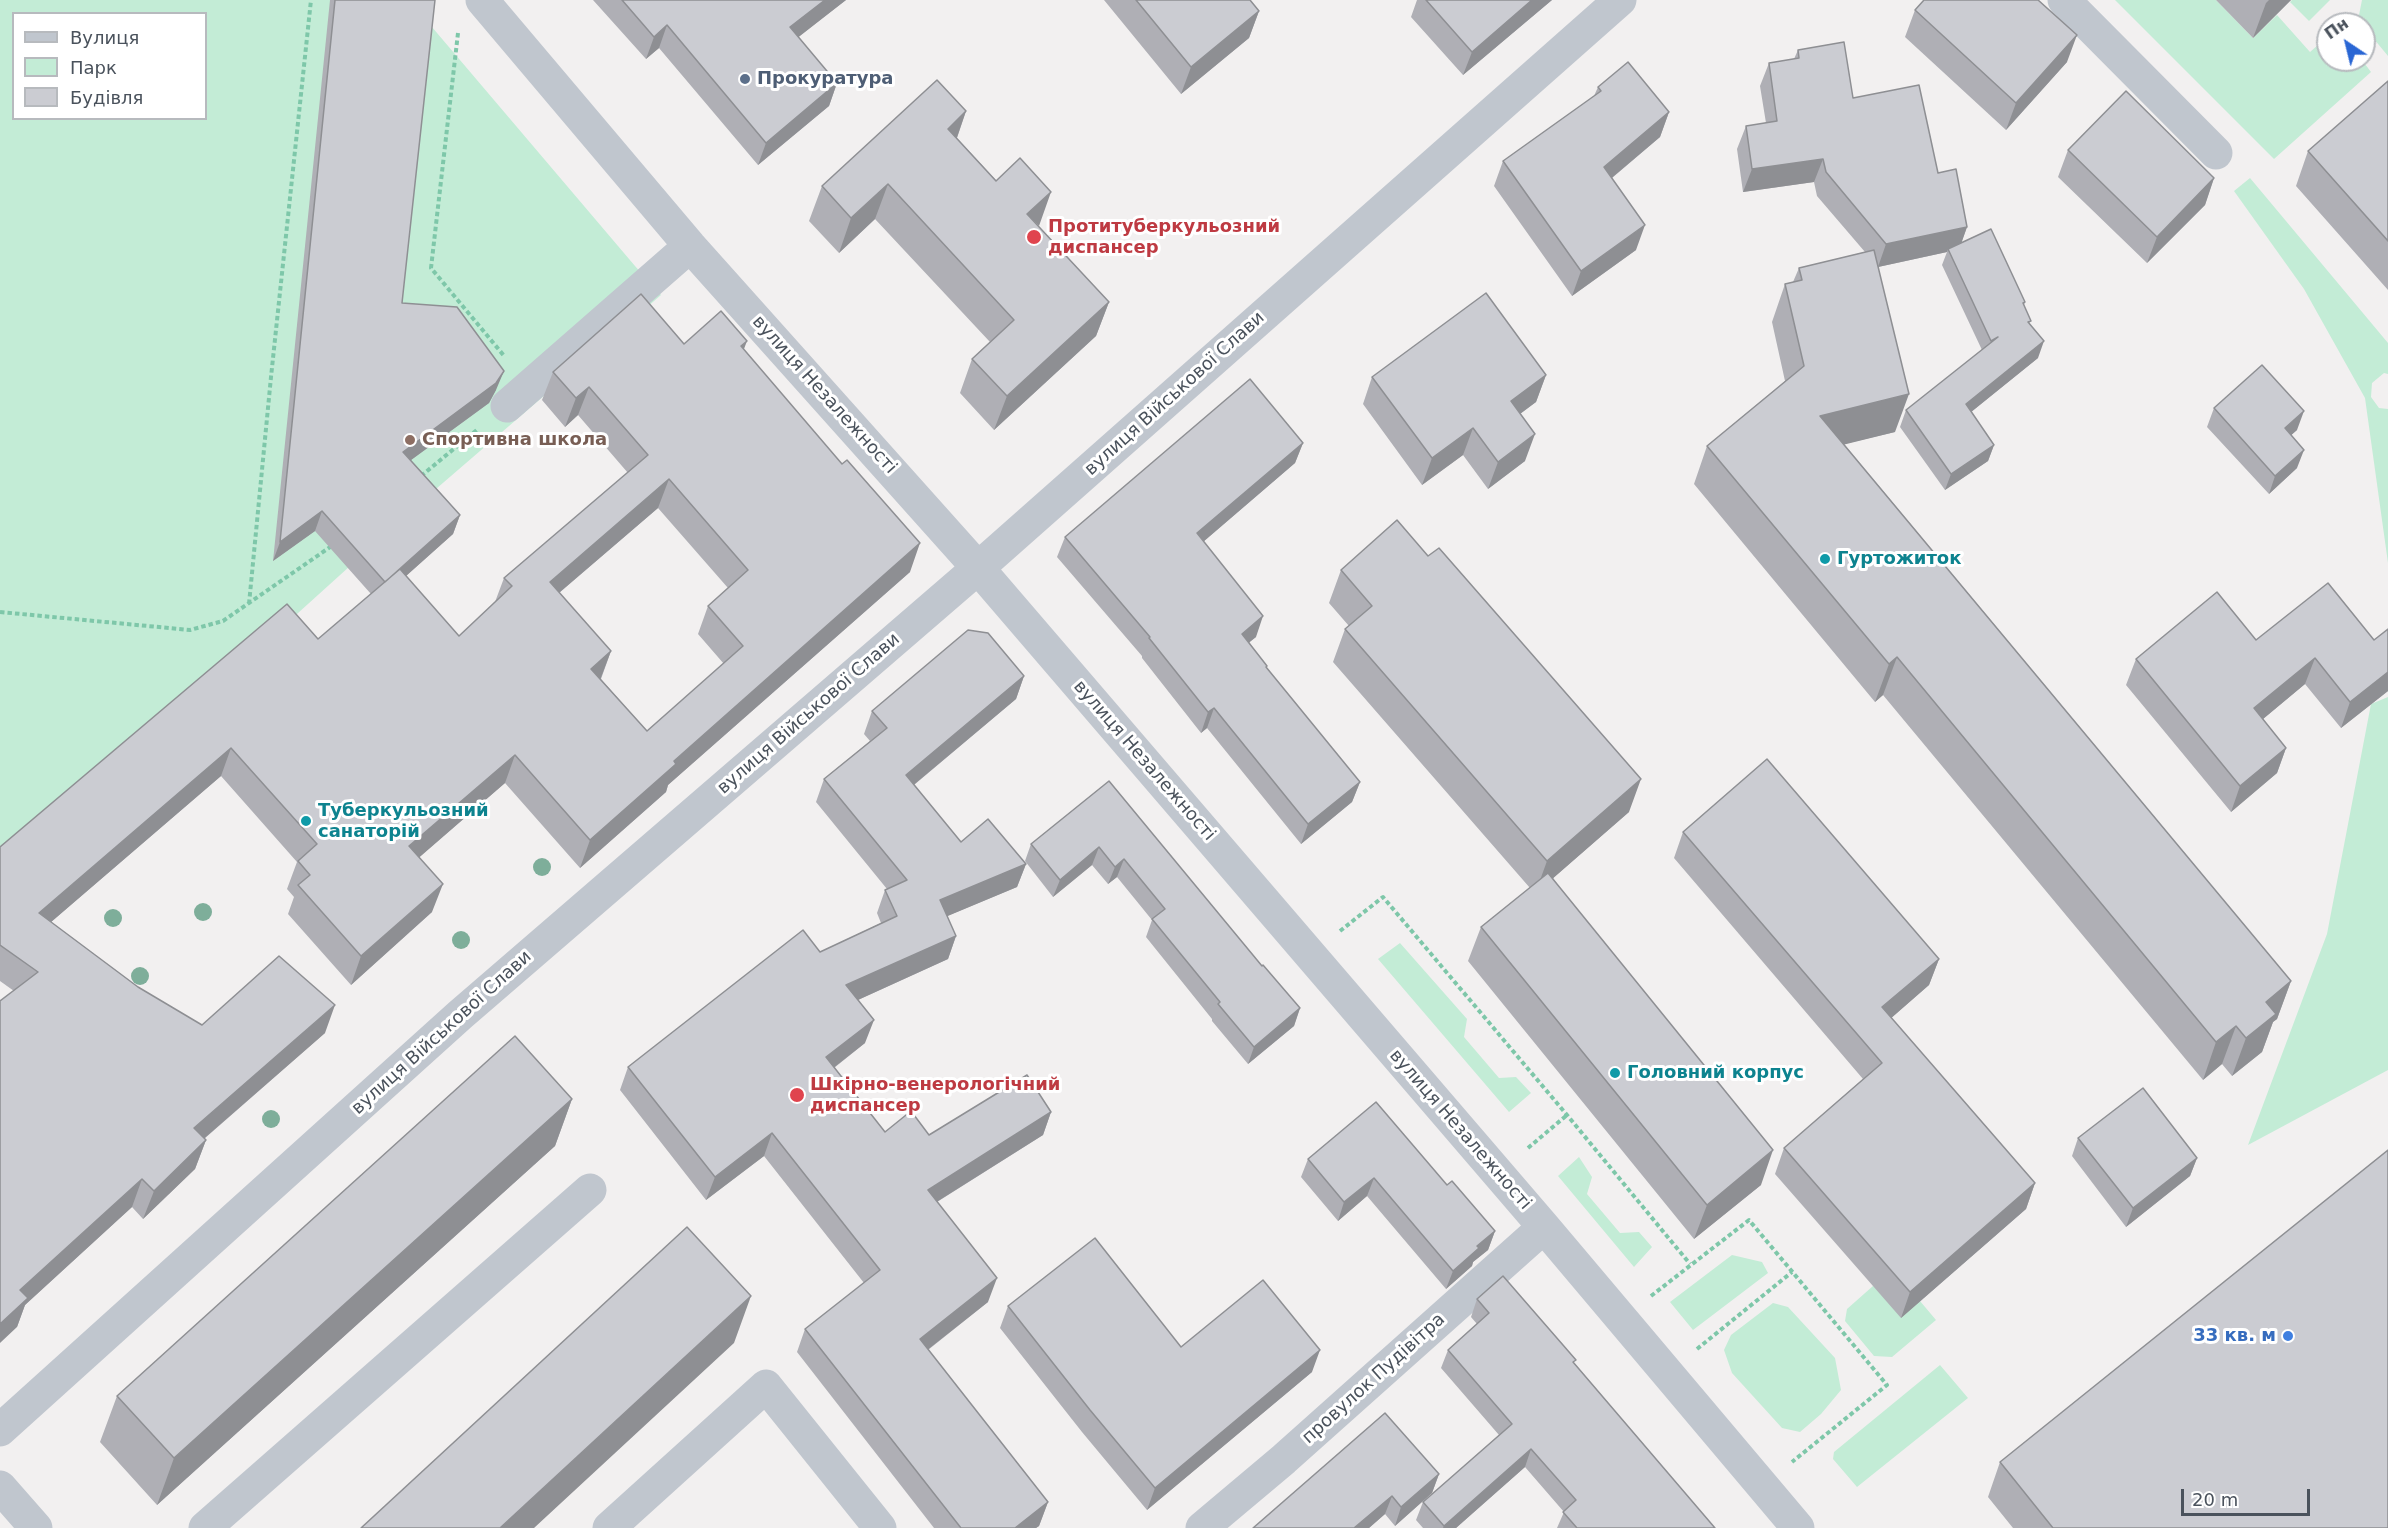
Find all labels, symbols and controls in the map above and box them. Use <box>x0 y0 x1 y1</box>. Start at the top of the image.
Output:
legend <box>12 12 207 120</box>
north arrow <box>2316 12 2376 72</box>
text: Пн <box>2321 14 2352 43</box>
text: Вулиця <box>70 27 139 48</box>
text: Парк <box>70 57 117 78</box>
place label: Прокуратура <box>757 68 893 90</box>
marker: Прокуратура <box>738 72 752 86</box>
text: Будівля <box>70 87 143 108</box>
place label: Протитуберкульозний диспансер <box>1048 216 1280 258</box>
marker: Протитуберкульозний диспансер <box>1025 228 1043 246</box>
street label: вулиця Військової Слави <box>1081 308 1269 480</box>
street label: вулиця Незалежності <box>747 311 901 479</box>
place label: Спортивна школа <box>422 429 607 451</box>
marker: Спортивна школа <box>403 433 417 447</box>
place label: Гуртожиток <box>1837 548 1961 570</box>
marker: Гуртожиток <box>1818 552 1832 566</box>
street label: вулиця Військової Слави <box>713 629 905 799</box>
street label: вулиця Незалежності <box>1068 676 1220 846</box>
place label: Туберкульозний санаторій <box>318 800 489 842</box>
marker: Туберкульозний санаторій <box>299 814 313 828</box>
street label: вулиця Військової Слави <box>348 947 536 1119</box>
street label: вулиця Незалежності <box>1384 1045 1536 1215</box>
place label: Головний корпус <box>1627 1062 1804 1084</box>
marker: Головний корпус <box>1608 1066 1622 1080</box>
place label: Шкірно-венерологічний диспансер <box>810 1074 1060 1116</box>
marker: Шкірно-венерологічний диспансер <box>788 1086 806 1104</box>
street label: провулок Пудівітра <box>1298 1309 1450 1449</box>
place label: 33 кв. м <box>2193 1325 2276 1347</box>
marker: 33 кв. м <box>2281 1329 2295 1343</box>
scale bar <box>2184 1477 2313 1515</box>
text: 20 m <box>2192 1489 2238 1510</box>

